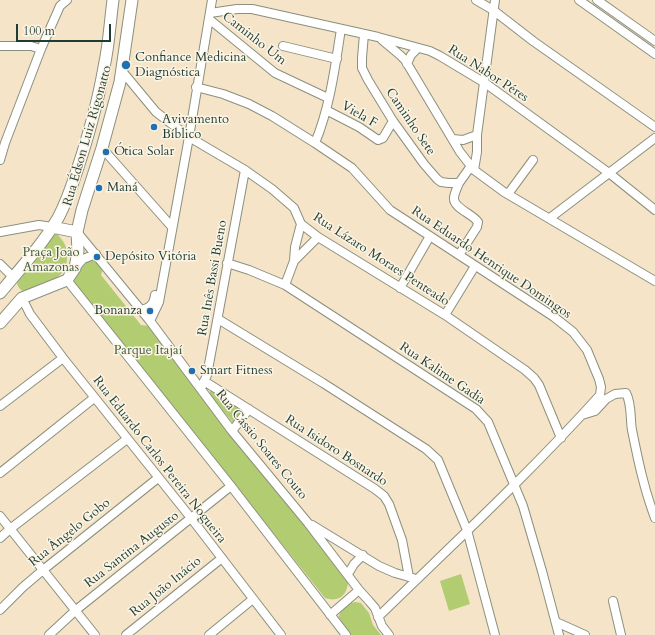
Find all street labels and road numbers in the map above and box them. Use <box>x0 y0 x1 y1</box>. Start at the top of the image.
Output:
street label: Caminho Um <box>219 9 289 69</box>
street label: Rua Nabor Péres <box>445 42 531 106</box>
street label: Rua Édson Luiz Rigonatto <box>60 64 116 208</box>
street label: Caminho Sete <box>382 85 438 159</box>
street label: Viela F <box>338 99 380 131</box>
street label: Rua Eduardo Henrique Domingos <box>408 204 574 322</box>
street label: Rua Lázaro Moraes Penteado <box>310 210 452 310</box>
street label: Rua Inês Bassi Bueno <box>195 219 231 337</box>
street label: Rua Kalime Gadia <box>396 340 488 408</box>
street label: Rua Eduardo Carlos Pereira Nogueira <box>89 373 229 547</box>
street label: Rua Cássio Soares Couto <box>212 387 310 503</box>
street label: Rua Isidoro Bosnardo <box>282 412 390 490</box>
street label: Rua Ângelo Gobo <box>26 495 114 571</box>
street label: Rua Santina Augusto <box>82 508 182 592</box>
street label: Rua João Inácio <box>127 554 205 620</box>

